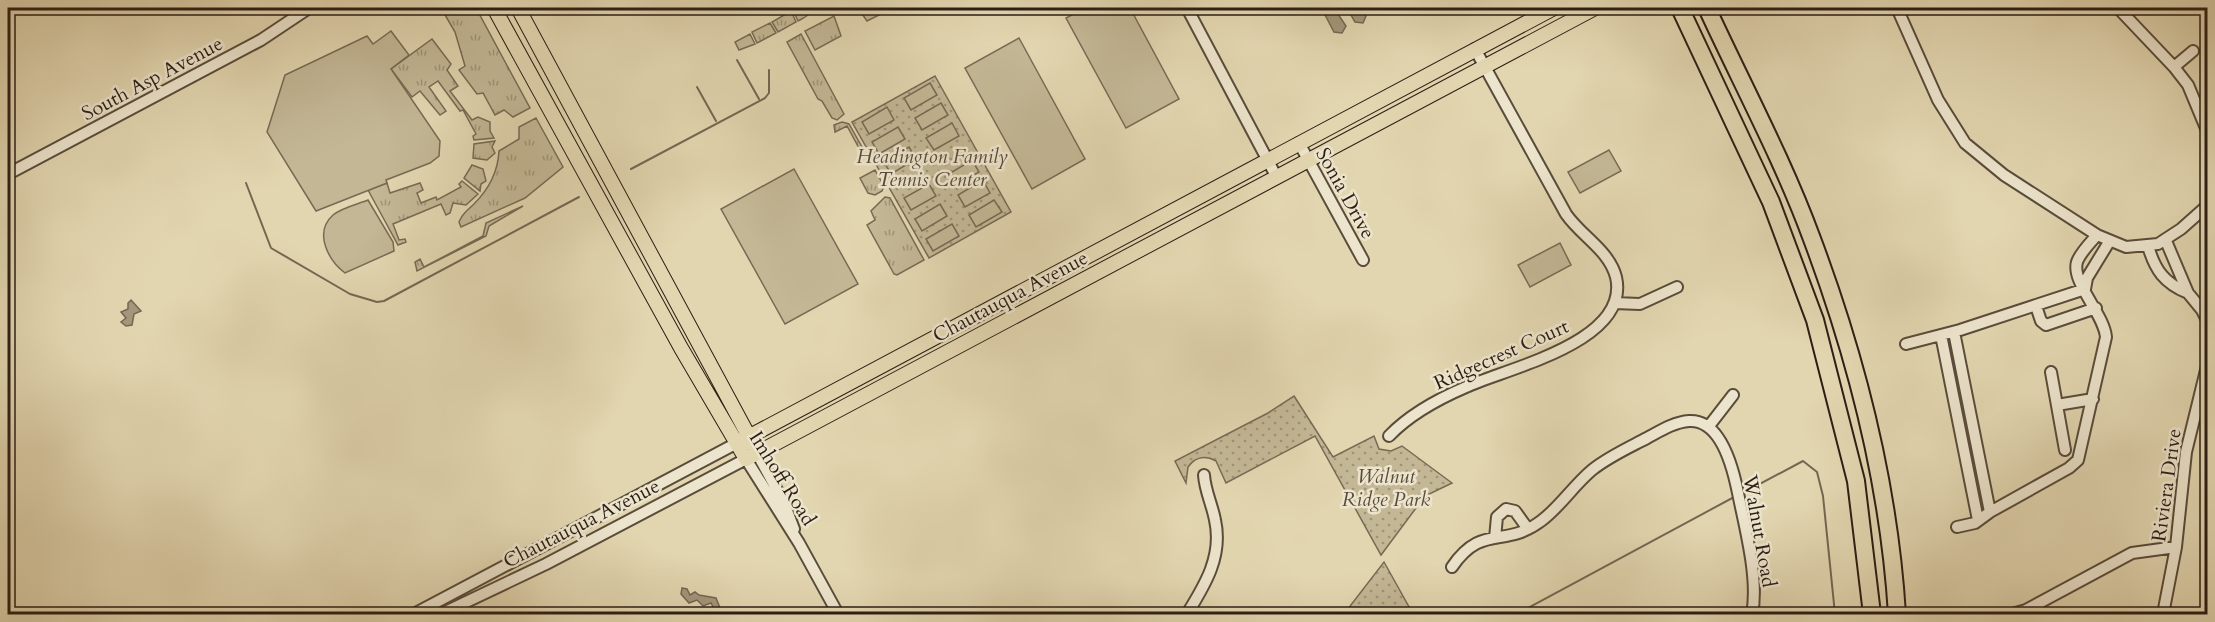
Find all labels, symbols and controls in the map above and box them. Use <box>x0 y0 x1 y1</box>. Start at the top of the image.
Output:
street label: South Asp Avenue <box>77 30 228 127</box>
park label: Headington Family Tennis Center <box>856 143 1008 193</box>
street label: Sonia Drive <box>1309 143 1382 244</box>
street label: Chautauqua Avenue <box>928 244 1093 349</box>
street label: Ridgecrest Court <box>1429 312 1574 396</box>
street label: Imhoff Road <box>743 426 823 531</box>
street label: Riviera Drive <box>2145 427 2188 543</box>
park label: Walnut Ridge Park <box>1342 463 1430 513</box>
street label: Chautauqua Avenue <box>498 472 664 575</box>
street label: Walnut Road <box>1736 472 1783 590</box>

